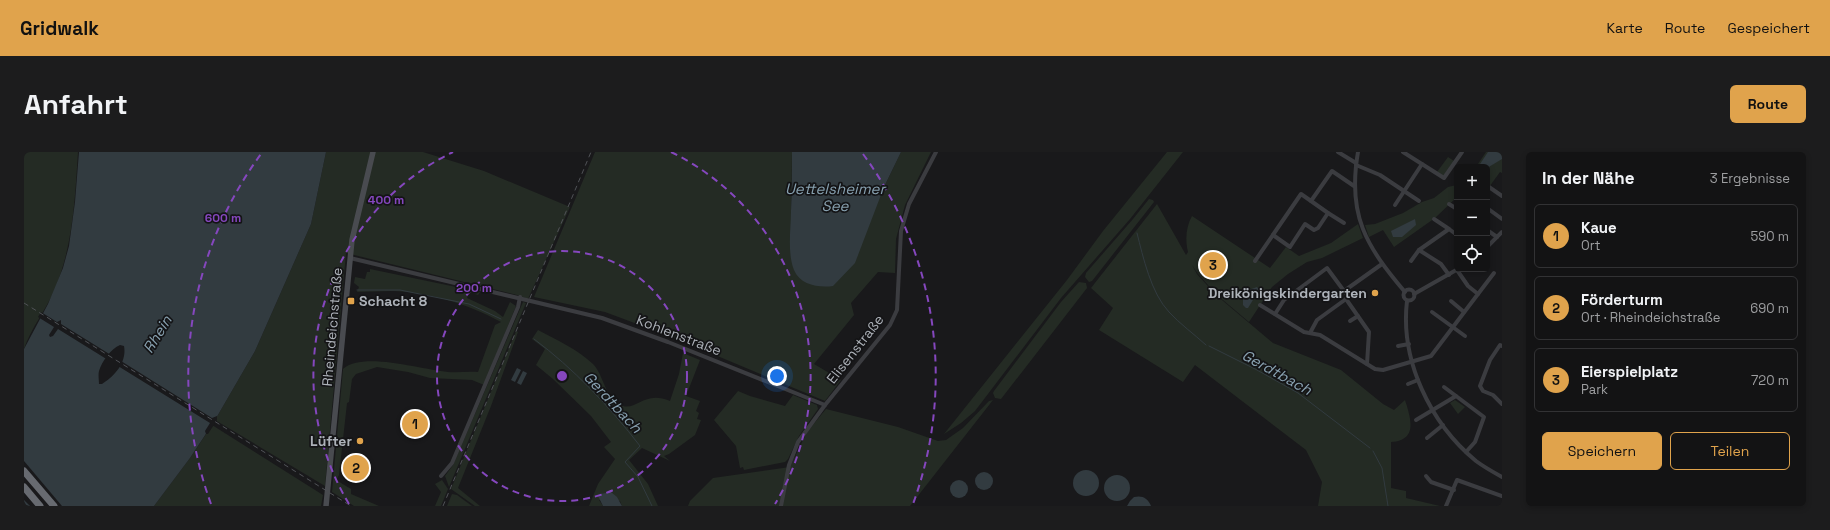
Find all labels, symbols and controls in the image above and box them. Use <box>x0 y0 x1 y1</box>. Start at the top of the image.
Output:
text: Gridwalk <box>20 16 99 41</box>
text: Karte <box>1607 19 1643 37</box>
text: Route <box>1665 19 1705 37</box>
text: Gespeichert <box>1727 19 1810 37</box>
button: Route <box>1730 85 1806 123</box>
text: Anfahrt <box>24 86 128 122</box>
map controls <box>1454 164 1490 272</box>
button: + <box>1454 164 1490 200</box>
text: In der Nähe <box>1542 167 1634 189</box>
text: 3 Ergebnisse <box>1710 170 1790 187</box>
water label: Uettelsheimer See <box>785 179 886 215</box>
text: 400 m <box>368 192 404 208</box>
button: − <box>1454 200 1490 236</box>
text: 600 m <box>205 210 241 226</box>
text: Kaue <box>1581 218 1617 237</box>
text: 1 <box>1553 228 1559 245</box>
text: 590 m <box>1750 228 1789 245</box>
button: locate <box>1454 236 1490 272</box>
text: Ort <box>1581 237 1601 254</box>
pin: 3 <box>1200 250 1226 280</box>
street label: Rheindeichstraße <box>318 267 346 387</box>
text: 200 m <box>456 280 492 296</box>
place label: Dreikönigskindergarten <box>1208 284 1367 302</box>
marker: Dreikönigskindergarten <box>1370 288 1380 298</box>
text: Förderturm <box>1581 290 1663 309</box>
place label: Schacht 8 <box>359 292 428 310</box>
marker: Schacht 8 <box>346 296 356 306</box>
text: 2 <box>1552 300 1560 317</box>
text: 690 m <box>1750 300 1789 317</box>
text: Ort · Rheindeichstraße <box>1581 309 1720 326</box>
water label: Rhein <box>138 311 176 356</box>
street label: Kohlenstraße <box>634 311 724 359</box>
street label: Elisenstraße <box>822 311 888 387</box>
water label: Gerdtbach <box>1239 345 1316 399</box>
text: Eierspielplatz <box>1581 362 1678 381</box>
your location <box>767 366 787 386</box>
water label: Gerdtbach <box>580 367 647 437</box>
centre of rings <box>555 369 569 383</box>
text: 3 <box>1552 372 1560 389</box>
text: 720 m <box>1751 372 1789 389</box>
text: Park <box>1581 381 1608 398</box>
pin: 1 <box>402 409 428 439</box>
place label: Lüfter <box>310 432 352 450</box>
button: Speichern <box>1542 432 1662 470</box>
button: Teilen <box>1670 432 1790 470</box>
marker: Lüfter <box>355 436 365 446</box>
pin: 2 <box>343 453 369 483</box>

